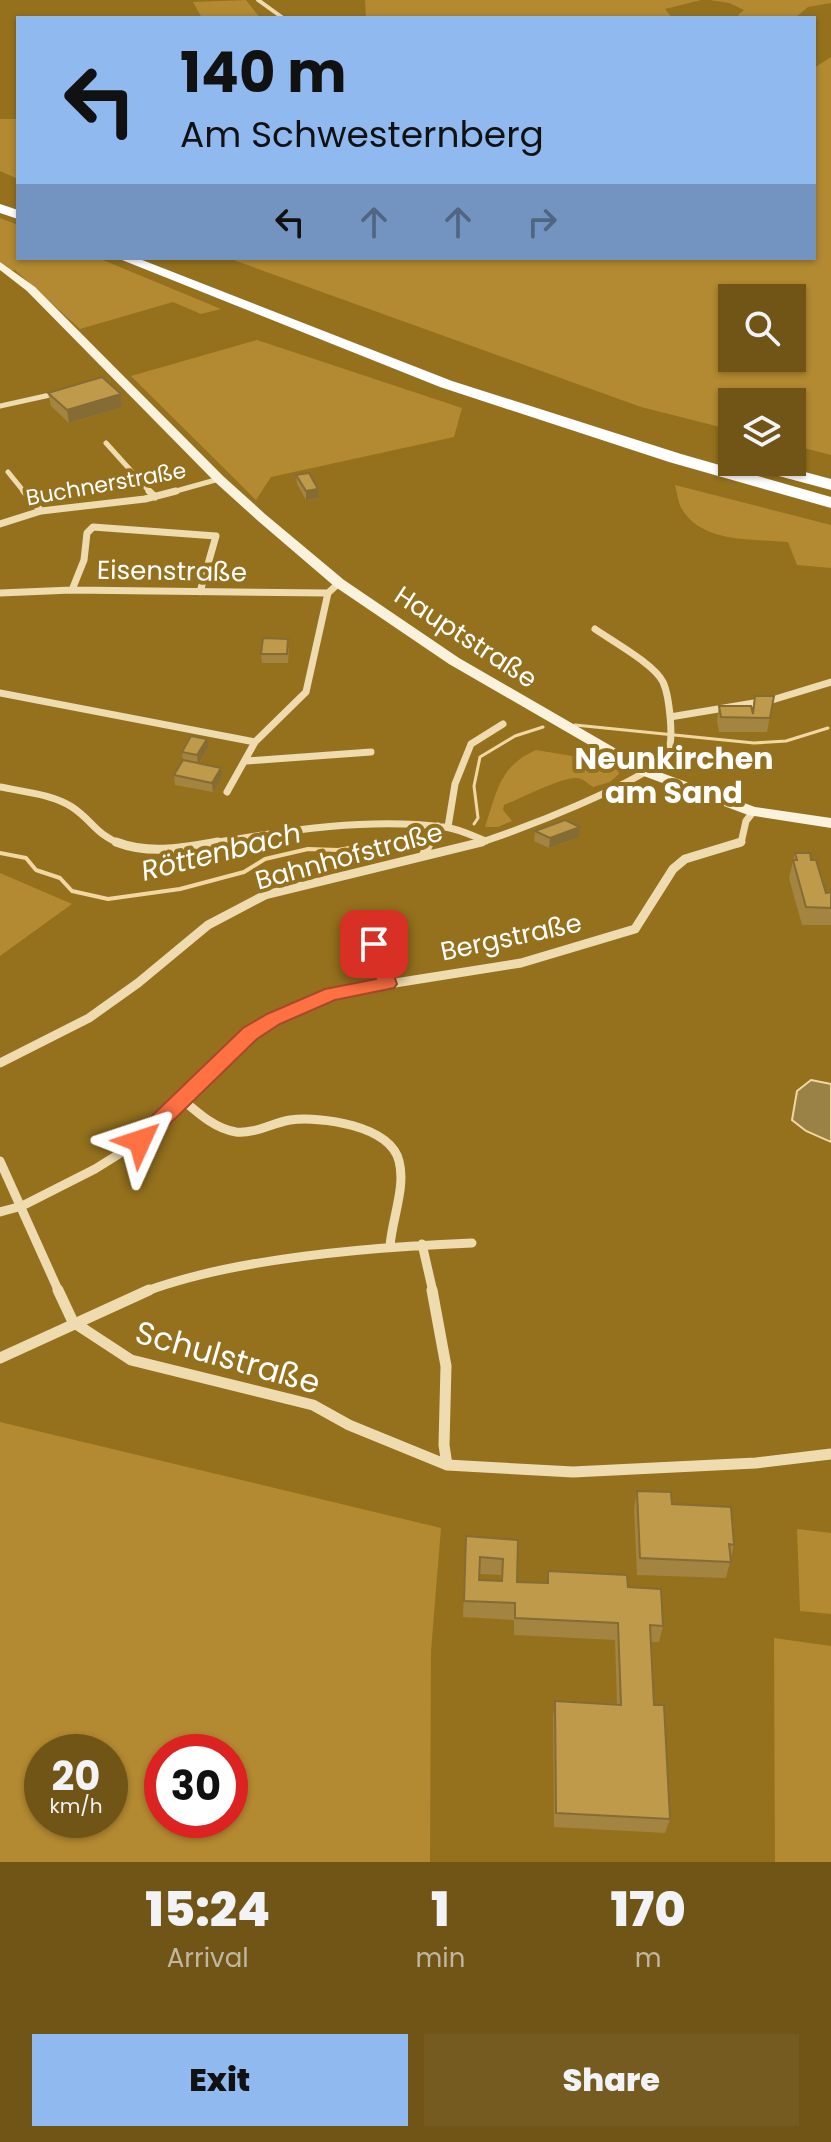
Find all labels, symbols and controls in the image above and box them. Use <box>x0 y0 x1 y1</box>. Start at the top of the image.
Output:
text: 140 m <box>180 33 347 112</box>
icon: left <box>48 48 152 152</box>
text: Am Schwesternberg <box>180 109 544 160</box>
icon: left <box>268 200 312 244</box>
icon: ahead <box>352 200 396 244</box>
icon: ahead <box>436 200 480 244</box>
icon: right <box>520 200 564 244</box>
map controls <box>718 284 806 476</box>
button: search <box>718 284 806 372</box>
button: layers <box>718 388 806 476</box>
street label: Buchnerstraße <box>23 455 189 513</box>
street label: Eisenstraße <box>97 552 247 590</box>
street label: Hauptstraße <box>388 577 544 697</box>
district label: Neunkirchen am Sand <box>575 737 773 814</box>
water label: Röttenbach <box>137 813 305 891</box>
street label: Bahnhofstraße <box>251 814 447 898</box>
street label: Bergstraße <box>437 904 585 970</box>
pin <box>340 910 408 978</box>
icon: arrive <box>352 922 396 966</box>
position arrow <box>98 1099 182 1183</box>
street label: Schulstraße <box>130 1309 326 1405</box>
speed limit sign: 30 <box>144 1734 248 1838</box>
text: 20 <box>52 1748 100 1804</box>
text: km/h <box>49 1792 103 1820</box>
text: 15:24 <box>145 1876 270 1943</box>
text: 1 <box>431 1876 450 1943</box>
text: 170 <box>611 1876 686 1943</box>
text: Arrival <box>167 1940 249 1976</box>
text: min <box>415 1940 465 1976</box>
text: m <box>635 1940 662 1976</box>
button: Exit <box>32 2034 408 2126</box>
button: Share <box>424 2034 799 2126</box>

